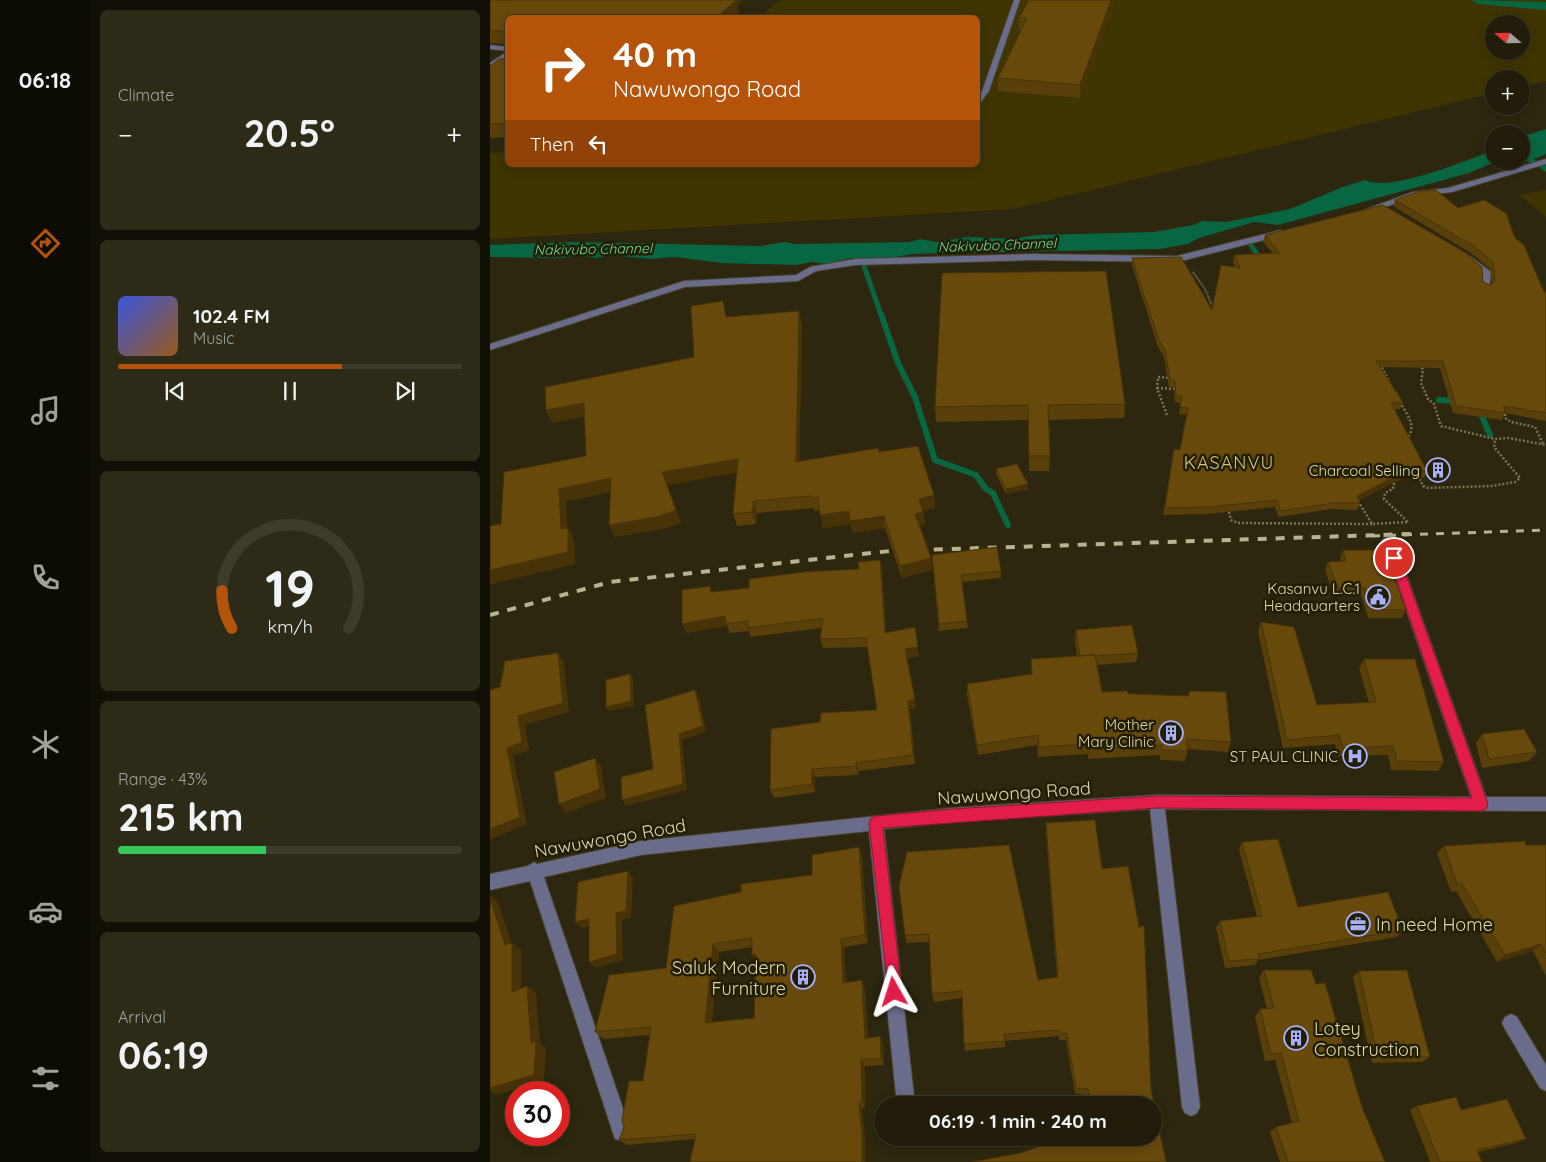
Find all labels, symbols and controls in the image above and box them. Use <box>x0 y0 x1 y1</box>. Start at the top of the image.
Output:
north arrow <box>1485 15 1530 60</box>
map controls <box>1485 15 1530 170</box>
text: 40 m <box>613 32 697 76</box>
icon: right <box>530 35 595 100</box>
text: 06:18 <box>19 66 71 94</box>
button: + <box>1485 70 1530 115</box>
text: Nawuwongo Road <box>613 75 801 103</box>
text: Climate <box>118 85 174 105</box>
text: 20.5° <box>244 109 335 157</box>
text: − <box>118 117 133 152</box>
text: + <box>446 117 462 152</box>
button: − <box>1485 125 1530 170</box>
icon: left <box>584 130 612 158</box>
text: Then <box>530 132 574 156</box>
icon: directions <box>28 226 63 261</box>
water label: Nakivubo Channel <box>938 234 1058 256</box>
water label: Nakivubo Channel <box>534 239 654 259</box>
text: 102.4 FM <box>193 304 270 328</box>
text: Music <box>193 328 235 348</box>
icon: previous <box>161 377 189 405</box>
icon: pause <box>276 377 304 405</box>
icon: next <box>391 377 419 405</box>
icon: music <box>28 393 63 428</box>
district label: KASANVU <box>1184 451 1274 474</box>
building icon: Charcoal Selling <box>1425 457 1451 483</box>
place label: Charcoal Selling <box>1309 461 1420 480</box>
pin <box>1373 537 1415 579</box>
icon: arrive <box>1380 544 1408 572</box>
text: 19 <box>265 555 315 620</box>
icon: phone <box>28 560 63 595</box>
place label: Kasanvu L.C.1 Headquarters <box>1264 579 1360 615</box>
public building icon: Kasanvu L.C.1 Headquarters <box>1365 584 1391 610</box>
text: km/h <box>267 615 313 637</box>
place label: Mother Mary Clinic <box>1078 715 1154 751</box>
building icon: Mother Mary Clinic <box>1158 720 1184 746</box>
icon: climate <box>28 727 63 762</box>
hospital icon: ST PAUL CLINIC <box>1342 743 1368 769</box>
place label: ST PAUL CLINIC <box>1230 747 1338 766</box>
text: Range · 43% <box>118 769 208 789</box>
street label: Nawuwongo Road <box>936 776 1092 810</box>
text: 215 km <box>118 793 244 841</box>
street label: Nawuwongo Road <box>532 813 688 863</box>
icon: car <box>28 894 63 929</box>
office icon: In need Home <box>1345 911 1371 937</box>
place label: In need Home <box>1376 913 1493 936</box>
place label: Saluk Modern Furniture <box>672 956 786 1000</box>
building icon: Saluk Modern Furniture <box>790 964 816 990</box>
position arrow <box>867 965 919 1017</box>
text: Arrival <box>118 1007 166 1027</box>
place label: Lotey Construction <box>1314 1017 1419 1061</box>
building icon: Lotey Construction <box>1283 1025 1309 1051</box>
text: 06:19 <box>118 1031 209 1079</box>
icon: filters <box>28 1061 63 1096</box>
speed limit sign: 30 <box>505 1081 570 1146</box>
text: 06:19 · 1 min · 240 m <box>929 1109 1107 1133</box>

